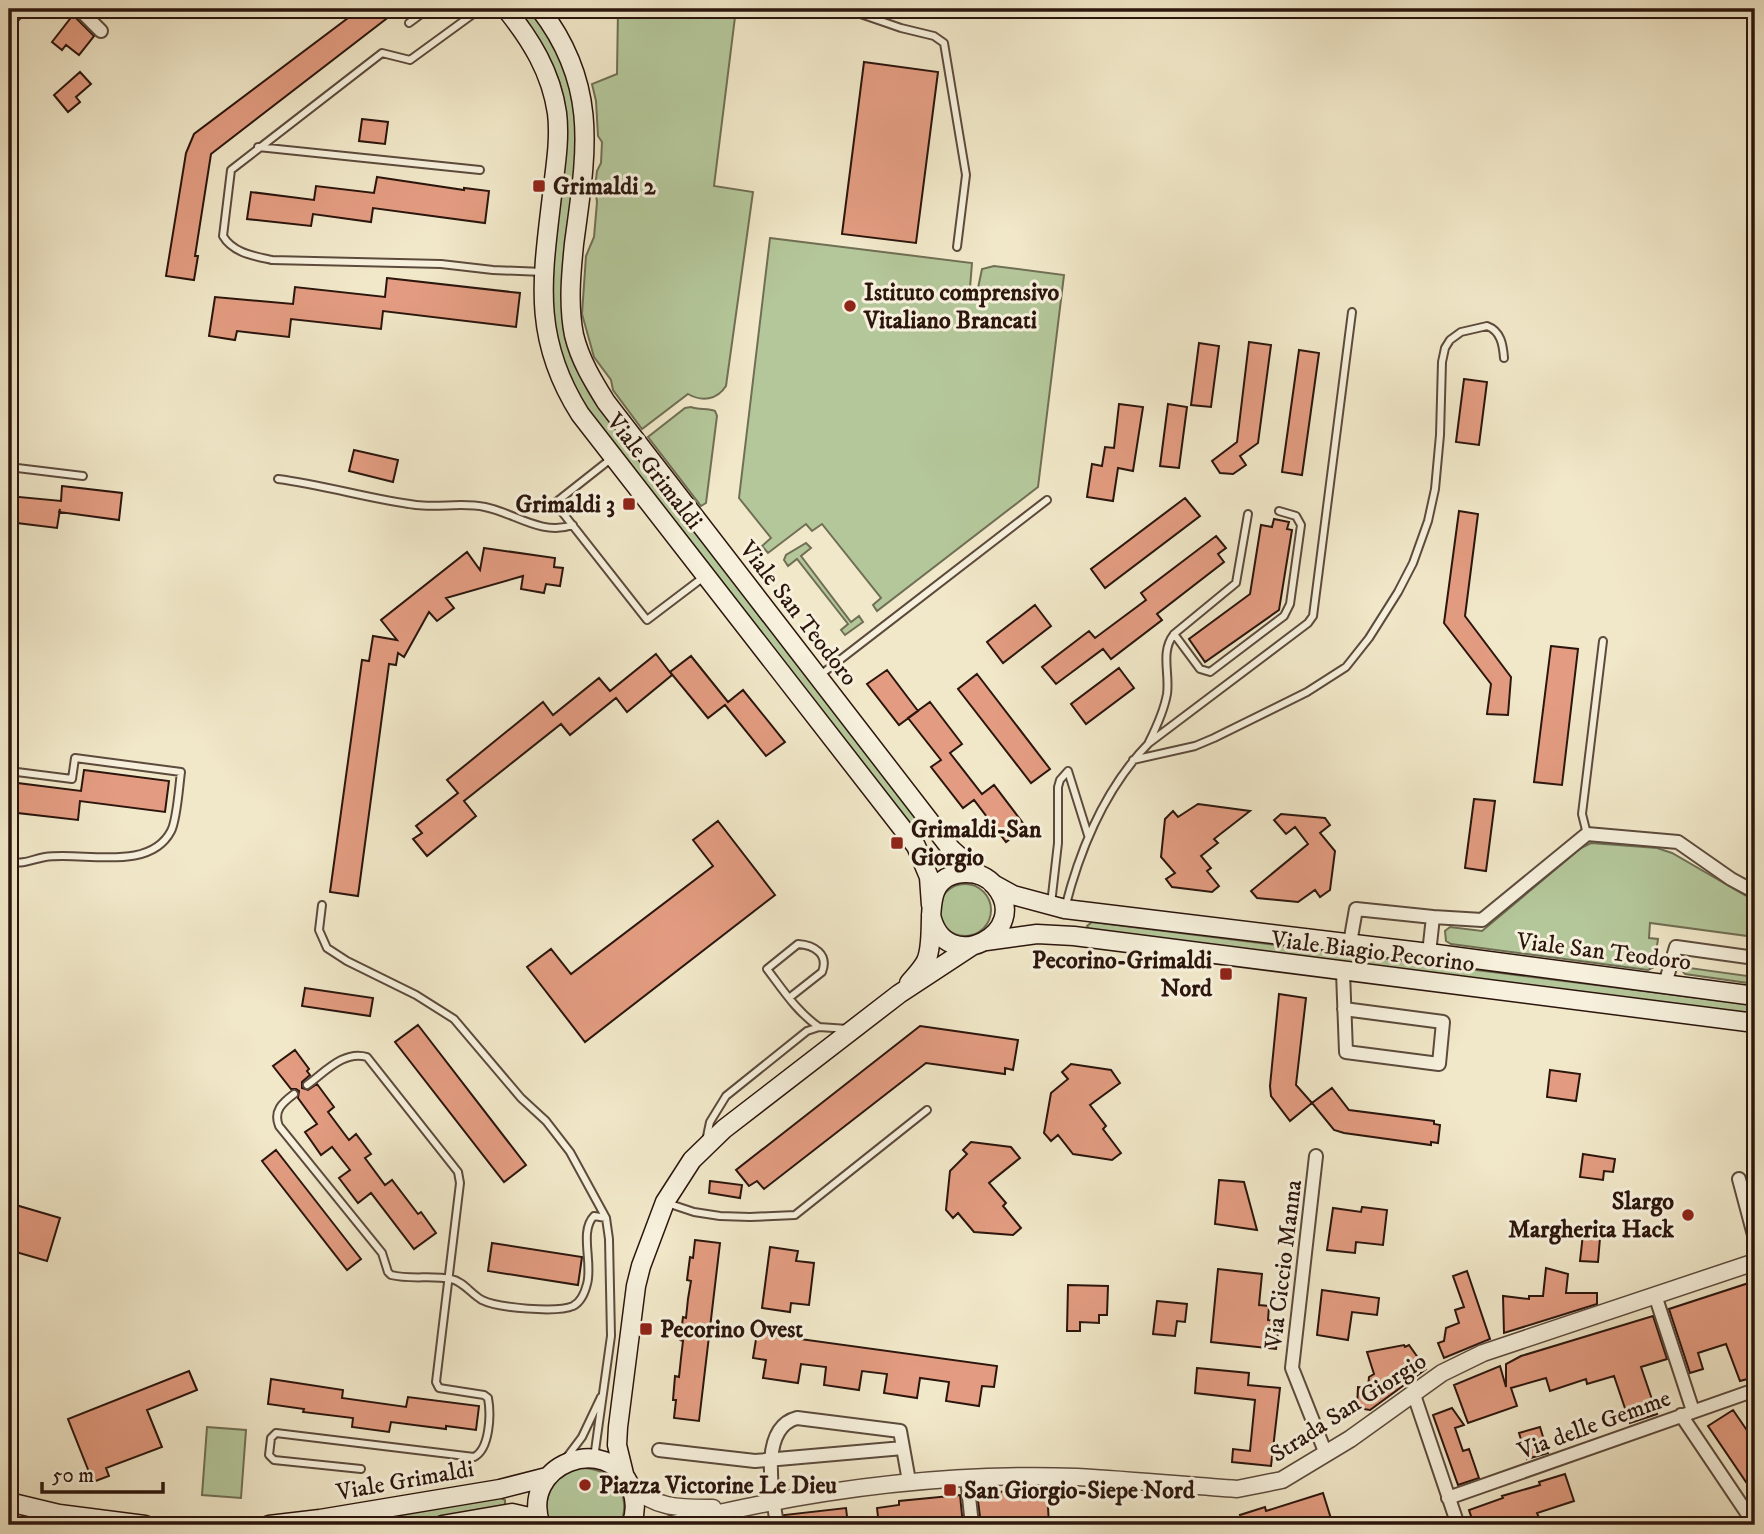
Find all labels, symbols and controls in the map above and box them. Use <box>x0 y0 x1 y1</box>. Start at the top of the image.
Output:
place label: Grimaldi 2 <box>553 172 657 202</box>
marker: Grimaldi 2 <box>531 178 547 194</box>
place label: Istituto comprensivo Vitaliano Brancati <box>863 278 1060 336</box>
marker: Istituto comprensivo Vitaliano Brancati <box>842 298 858 314</box>
street label: Viale Grimaldi <box>599 407 709 536</box>
place label: Grimaldi 3 <box>515 490 615 520</box>
marker: Grimaldi 3 <box>621 496 637 512</box>
street label: Viale San Teodoro <box>732 534 864 692</box>
place label: Grimaldi-San Giorgio <box>911 815 1042 873</box>
marker: Grimaldi-San Giorgio <box>889 835 905 851</box>
street label: Viale Biagio Pecorino <box>1269 925 1476 979</box>
street label: Viale San Teodoro <box>1514 926 1693 978</box>
place label: Pecorino-Grimaldi Nord <box>1032 946 1213 1004</box>
marker: Pecorino-Grimaldi Nord <box>1218 966 1234 982</box>
street label: Via Ciccio Manna <box>1259 1177 1309 1351</box>
place label: Slargo Margherita Hack <box>1508 1187 1675 1245</box>
marker: Slargo Margherita Hack <box>1680 1207 1696 1223</box>
place label: Pecorino Ovest <box>660 1315 803 1345</box>
marker: Pecorino Ovest <box>638 1321 654 1337</box>
street label: Strada San Giorgio <box>1265 1346 1432 1469</box>
street label: Via delle Gemme <box>1513 1383 1675 1467</box>
scale bar <box>42 1450 163 1494</box>
street label: Viale Grimaldi <box>333 1454 476 1508</box>
text: 50 m <box>52 1463 94 1489</box>
place label: Piazza Victorine Le Dieu <box>599 1471 837 1501</box>
place label: San Giorgio-Siepe Nord <box>964 1476 1196 1506</box>
marker: Piazza Victorine Le Dieu <box>577 1477 593 1493</box>
marker: San Giorgio-Siepe Nord <box>942 1482 958 1498</box>

